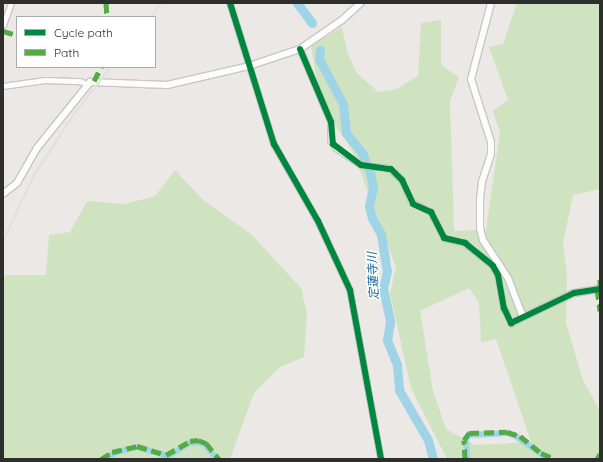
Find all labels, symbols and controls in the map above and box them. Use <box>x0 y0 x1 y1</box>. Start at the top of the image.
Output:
legend <box>16 16 156 68</box>
text: Cycle path <box>54 25 113 40</box>
text: Path <box>54 45 79 60</box>
water label: 定蓮寺川 <box>365 252 381 300</box>

